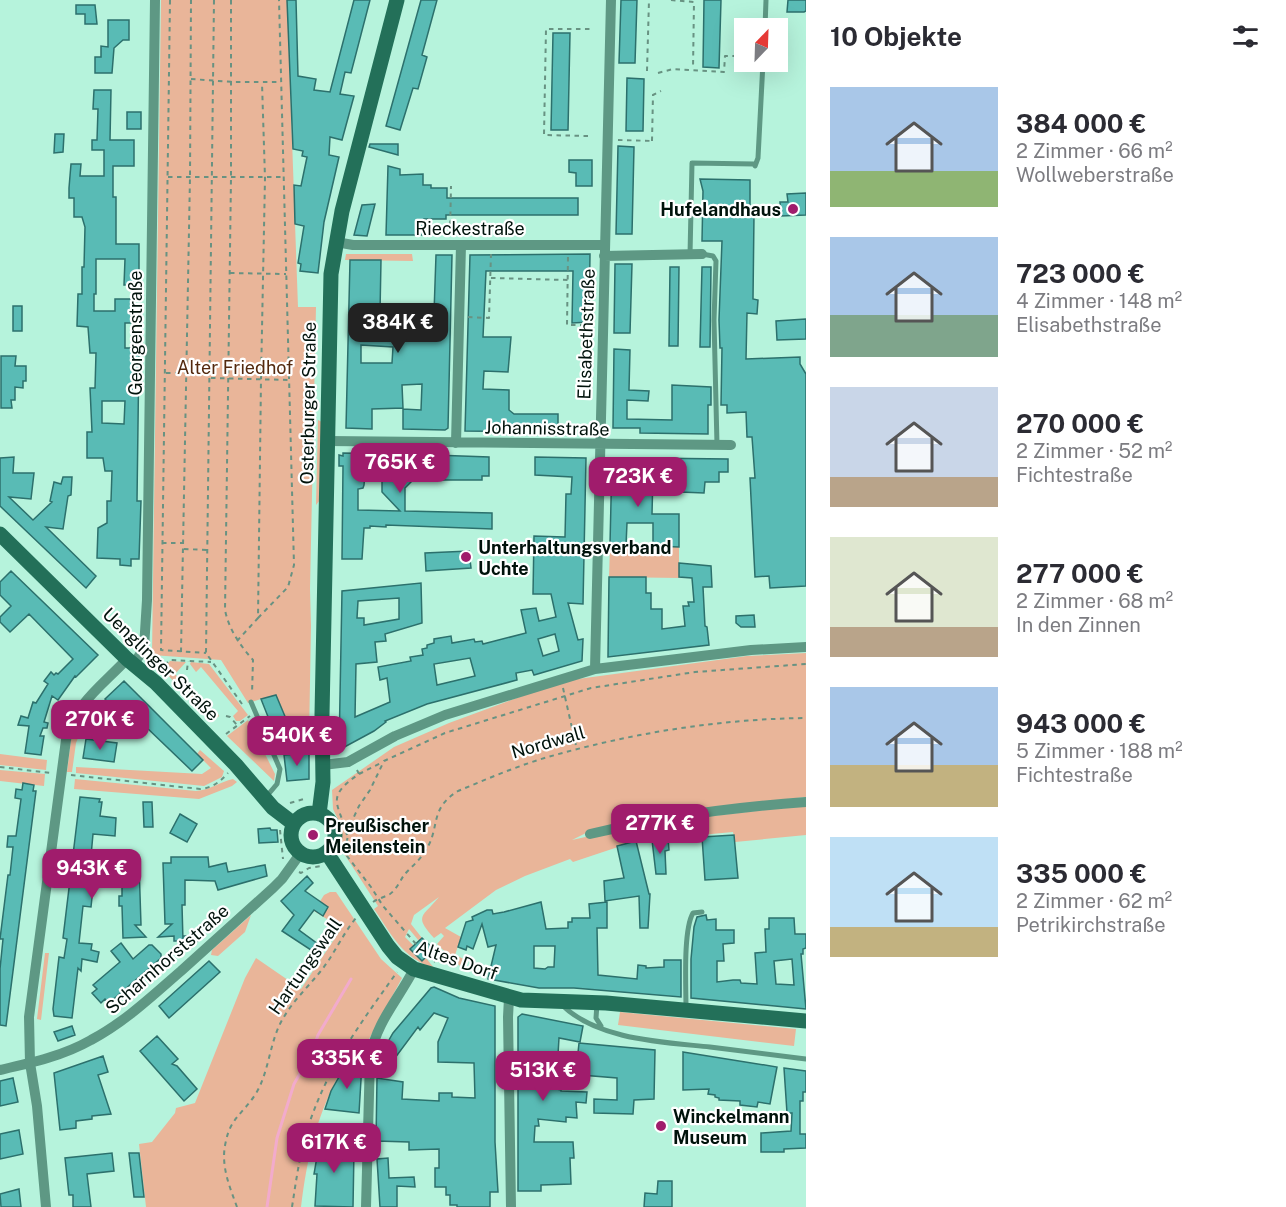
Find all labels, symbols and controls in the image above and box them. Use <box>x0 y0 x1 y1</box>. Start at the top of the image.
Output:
north arrow <box>734 18 788 72</box>
map controls <box>734 18 788 72</box>
icon: filters <box>1229 20 1262 53</box>
text: 10 Objekte <box>830 21 962 52</box>
text: 384 000 € <box>1016 108 1146 139</box>
icon: home <box>878 111 950 183</box>
text: 2 Zimmer · 66 m² <box>1016 139 1172 163</box>
text: Wollweberstraße <box>1016 163 1174 187</box>
place label: Hufelandhaus <box>660 199 781 220</box>
marker: Hufelandhaus <box>786 202 800 216</box>
street label: Rieckestraße <box>415 218 525 239</box>
text: 723 000 € <box>1016 258 1145 289</box>
icon: home <box>878 261 950 333</box>
street label: Elisabethstraße <box>573 268 599 400</box>
street label: Georgenstraße <box>125 270 146 396</box>
text: 4 Zimmer · 148 m² <box>1016 289 1182 313</box>
pin: 384K € <box>349 303 447 354</box>
text: 384K € <box>362 310 434 334</box>
text: Elisabethstraße <box>1016 313 1162 337</box>
street label: Osterburger Straße <box>296 321 320 485</box>
park label: Alter Friedhof <box>177 357 293 378</box>
text: 270 000 € <box>1016 408 1144 439</box>
icon: home <box>878 411 950 483</box>
street label: Johannisstraße <box>484 416 610 440</box>
text: 2 Zimmer · 52 m² <box>1016 439 1172 463</box>
pin: 765K € <box>351 443 449 494</box>
text: 765K € <box>365 450 435 474</box>
pin: 723K € <box>589 457 687 508</box>
text: Fichtestraße <box>1016 463 1133 487</box>
text: 723K € <box>603 464 673 488</box>
place label: Unterhaltungsverband Uchte <box>478 537 671 579</box>
marker: Unterhaltungsverband Uchte <box>459 550 473 564</box>
text: 277 000 € <box>1016 558 1144 589</box>
icon: home <box>878 561 950 633</box>
text: 2 Zimmer · 68 m² <box>1016 589 1173 613</box>
street label: Uenglinger Straße <box>99 603 223 725</box>
text: In den Zinnen <box>1016 613 1141 637</box>
pin: 270K € <box>51 700 149 751</box>
text: 270K € <box>65 707 135 731</box>
text: 943 000 € <box>1016 708 1146 739</box>
icon: home <box>878 711 950 783</box>
pin: 540K € <box>248 716 346 767</box>
street label: Nordwall <box>509 721 587 763</box>
text: 540K € <box>261 723 333 747</box>
text: 5 Zimmer · 188 m² <box>1016 739 1183 763</box>
text: Fichtestraße <box>1016 763 1133 787</box>
pin: 277K € <box>611 804 709 855</box>
text: 277K € <box>625 811 695 835</box>
place label: Preußischer Meilenstein <box>325 815 430 857</box>
marker: Preußischer Meilenstein <box>306 828 320 842</box>
pin: 943K € <box>43 849 141 900</box>
text: 943K € <box>56 856 128 880</box>
text: 335 000 € <box>1016 858 1147 889</box>
icon: home <box>878 861 950 933</box>
text: 2 Zimmer · 62 m² <box>1016 889 1172 913</box>
street label: Scharnhorststraße <box>101 900 233 1018</box>
text: Petrikirchstraße <box>1016 913 1166 937</box>
street label: Hartungswall <box>264 914 346 1018</box>
street label: Altes Dorf <box>413 936 501 984</box>
pin: 335K € <box>298 1039 396 1090</box>
text: 335K € <box>311 1046 383 1070</box>
pin: 513K € <box>494 1051 592 1102</box>
text: 513K € <box>509 1058 577 1082</box>
place label: Winckelmann Museum <box>673 1106 790 1148</box>
marker: Winckelmann Museum <box>654 1119 668 1133</box>
pin: 617K € <box>285 1123 383 1174</box>
text: 617K € <box>301 1130 367 1154</box>

